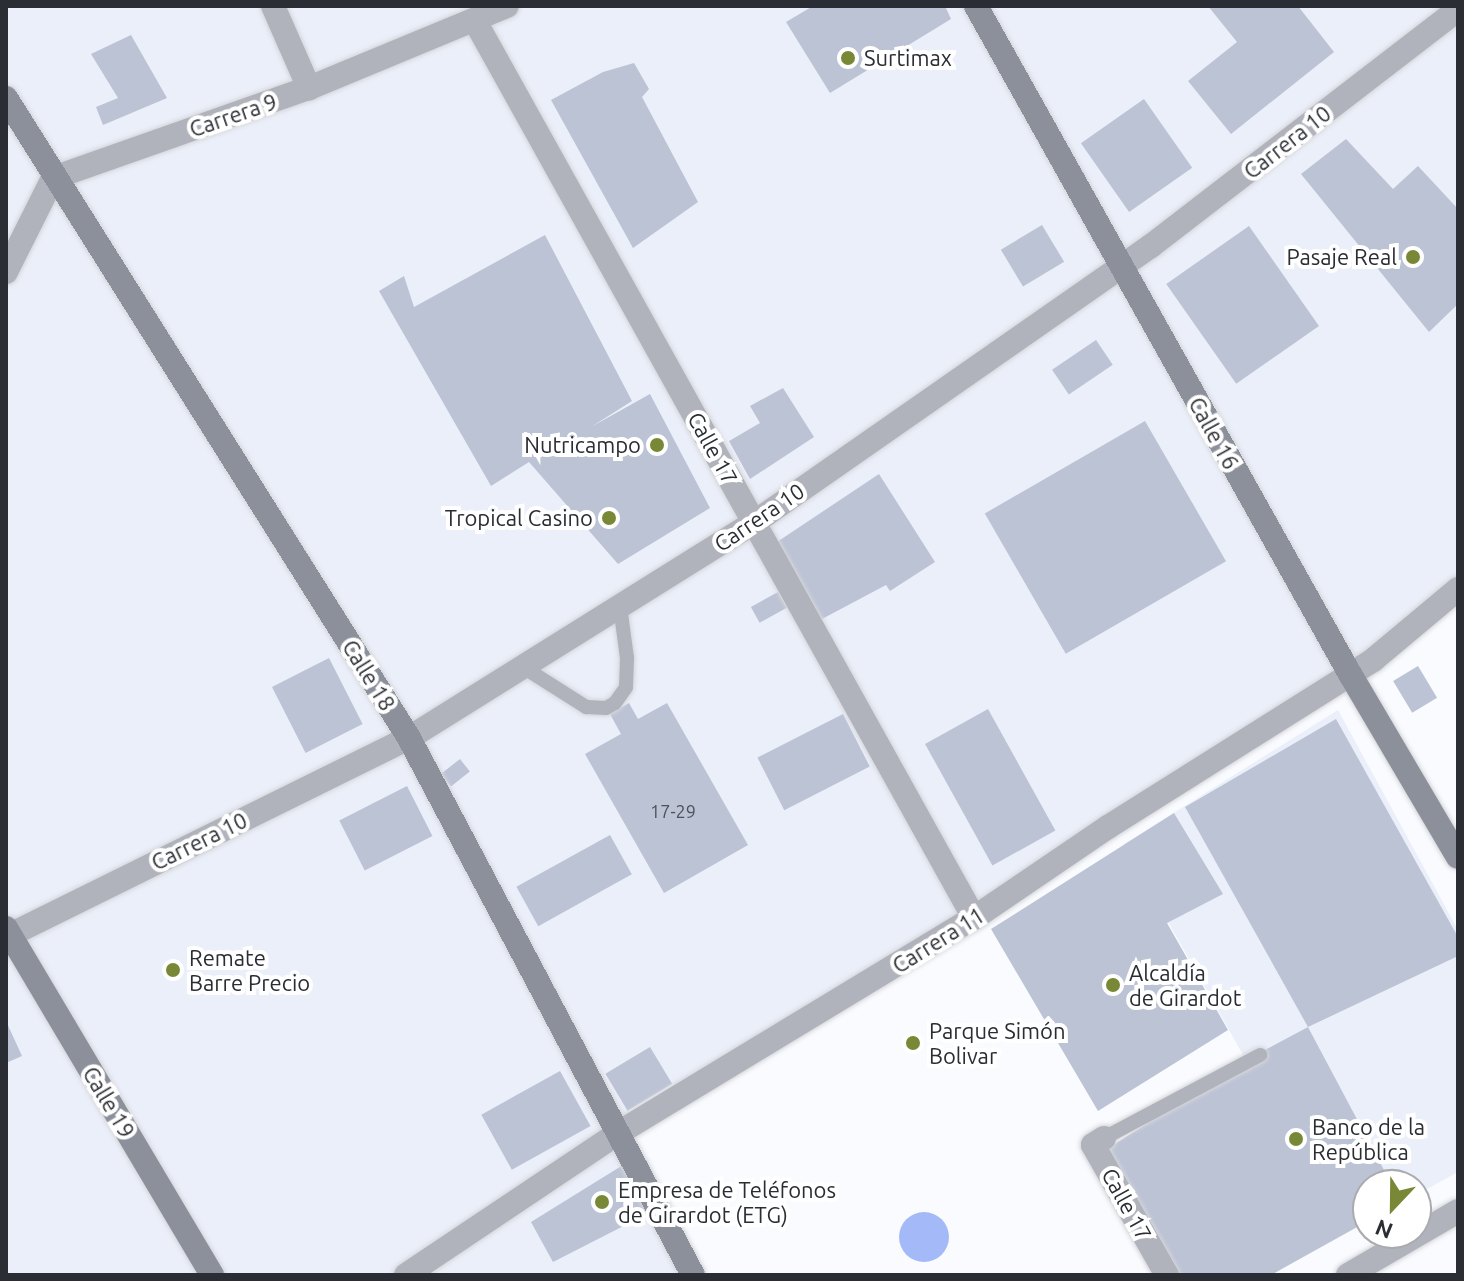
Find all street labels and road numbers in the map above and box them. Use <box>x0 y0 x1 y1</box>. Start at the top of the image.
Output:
street label: Carrera 9 <box>186 88 280 142</box>
street label: Carrera 10 <box>1238 100 1336 184</box>
street label: Calle 16 <box>1183 392 1245 474</box>
street label: Calle 17 <box>682 407 744 489</box>
street label: Carrera 10 <box>709 477 809 557</box>
street label: Calle 18 <box>337 635 401 715</box>
street label: Carrera 10 <box>147 807 251 875</box>
street label: Carrera 11 <box>887 901 989 979</box>
street label: Calle 19 <box>78 1062 140 1142</box>
street label: Calle 17 <box>1096 1163 1158 1245</box>

